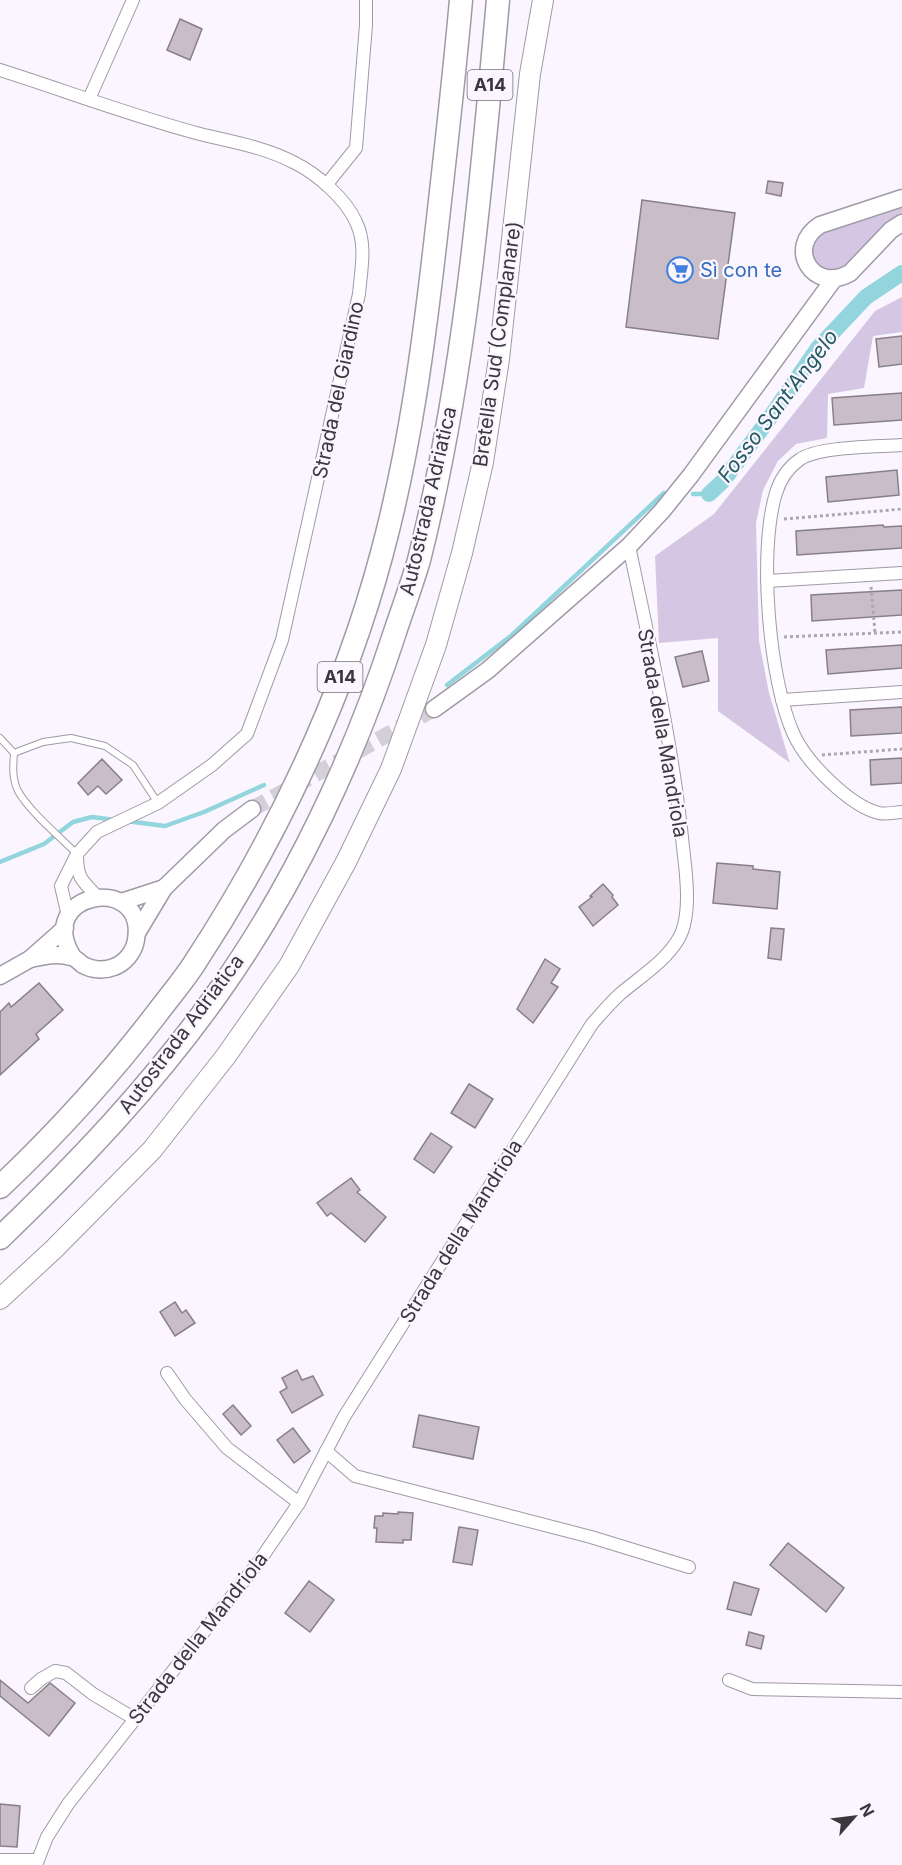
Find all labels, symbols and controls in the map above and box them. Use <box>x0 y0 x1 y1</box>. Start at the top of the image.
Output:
road number: A14 <box>468 70 512 100</box>
street label: Bretella Sud (Complanare) <box>468 220 526 468</box>
supermarket icon: Sì con te <box>665 255 695 285</box>
place label: Sì con te <box>700 258 782 282</box>
street label: Strada del Giardino <box>307 299 369 481</box>
water label: Fosso Sant'Angelo <box>712 324 843 487</box>
street label: Autostrada Adriatica <box>395 404 461 598</box>
street label: Strada della Mandriola <box>633 627 693 839</box>
road number: A14 <box>318 662 362 692</box>
street label: Autostrada Adriatica <box>113 950 249 1118</box>
street label: Strada della Mandriola <box>395 1135 527 1327</box>
street label: Strada della Mandriola <box>123 1547 273 1729</box>
north arrow <box>824 1787 884 1847</box>
text: N <box>856 1800 879 1820</box>

